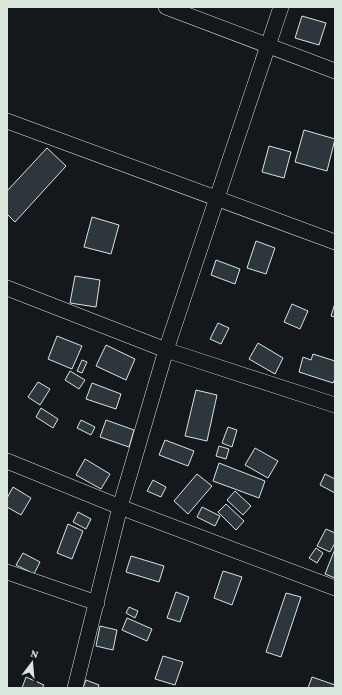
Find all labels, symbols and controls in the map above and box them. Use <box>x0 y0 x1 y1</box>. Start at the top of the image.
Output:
north arrow <box>12 643 52 683</box>
text: N <box>29 647 40 660</box>

